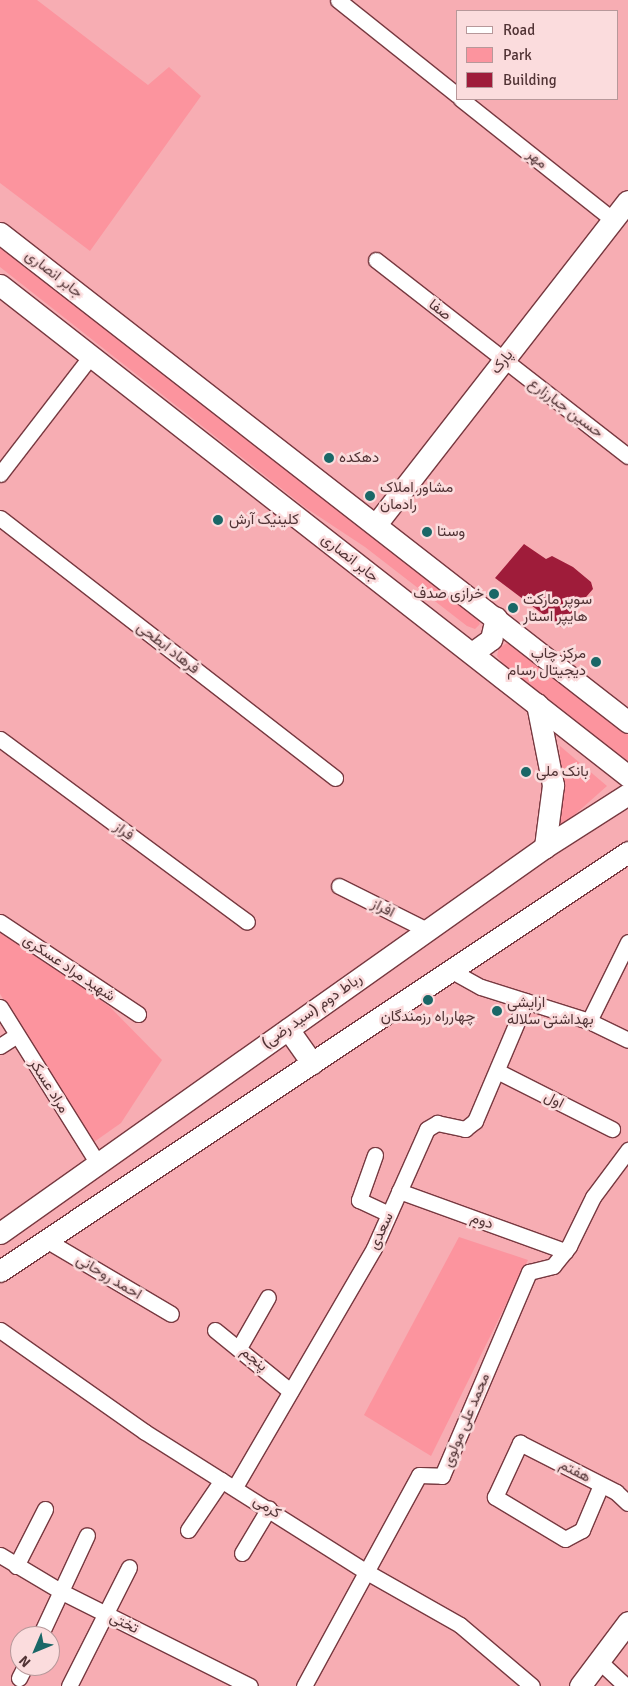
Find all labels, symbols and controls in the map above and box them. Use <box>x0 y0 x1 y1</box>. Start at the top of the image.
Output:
legend <box>456 10 618 100</box>
text: Road <box>503 21 535 39</box>
text: Park <box>503 46 532 64</box>
text: Building <box>503 71 557 89</box>
street label: مهر <box>523 145 551 173</box>
street label: جابر انصاری <box>22 246 86 302</box>
street label: صفا <box>425 296 455 324</box>
street label: پارک <box>487 346 517 378</box>
street label: حسین جبارزارع <box>525 374 607 442</box>
place label: دهکده <box>339 449 379 467</box>
marker: دهکده <box>323 452 335 464</box>
place label: مشاور املاک رادمان <box>380 478 453 513</box>
marker: مشاور املاک رادمان <box>364 490 376 502</box>
place label: کلینیک آرش <box>229 511 299 529</box>
marker: کلینیک آرش <box>211 513 225 527</box>
place label: وستا <box>437 523 465 541</box>
marker: وستا <box>421 526 433 538</box>
street label: جابر انصاری <box>318 530 382 586</box>
place label: خرازی صدف <box>413 585 484 603</box>
marker: خرازی صدف <box>488 588 500 600</box>
place label: سوپر مارکت هایپر استار <box>523 590 592 625</box>
marker: سوپر مارکت هایپر استار <box>507 602 519 614</box>
street label: فرهاد ابطحی <box>133 618 203 678</box>
place label: مرکز چاپ دیجیتال رسام <box>507 644 586 679</box>
marker: مرکز چاپ دیجیتال رسام <box>590 656 602 668</box>
place label: بانک ملی <box>536 763 589 781</box>
marker: بانک ملی <box>520 766 532 778</box>
street label: فراز <box>111 818 137 844</box>
street label: افراز <box>368 895 398 921</box>
street label: شهید مراد عسکری <box>20 931 118 1005</box>
street label: رباط دوم (سید رضی) <box>258 970 366 1052</box>
place label: ارایشی بهداشتی سلاله <box>507 993 594 1028</box>
marker: چهارراه رزمندگان <box>422 994 434 1006</box>
marker: ارایشی بهداشتی سلاله <box>491 1005 503 1017</box>
place label: چهارراه رزمندگان <box>381 1008 475 1026</box>
street label: مراد عسکر <box>25 1056 73 1116</box>
street label: اول <box>541 1088 567 1112</box>
street label: دوم <box>468 1209 496 1233</box>
street label: سعدی <box>365 1210 397 1252</box>
street label: احمد روحانی <box>73 1250 145 1304</box>
street label: پنجم <box>237 1343 271 1375</box>
street label: محمد علی مولوی <box>438 1370 494 1470</box>
street label: هفتم <box>556 1456 594 1486</box>
street label: کرمی <box>250 1492 284 1522</box>
street label: تختی <box>107 1608 141 1638</box>
north arrow <box>10 1626 60 1676</box>
text: N <box>15 1652 34 1671</box>

